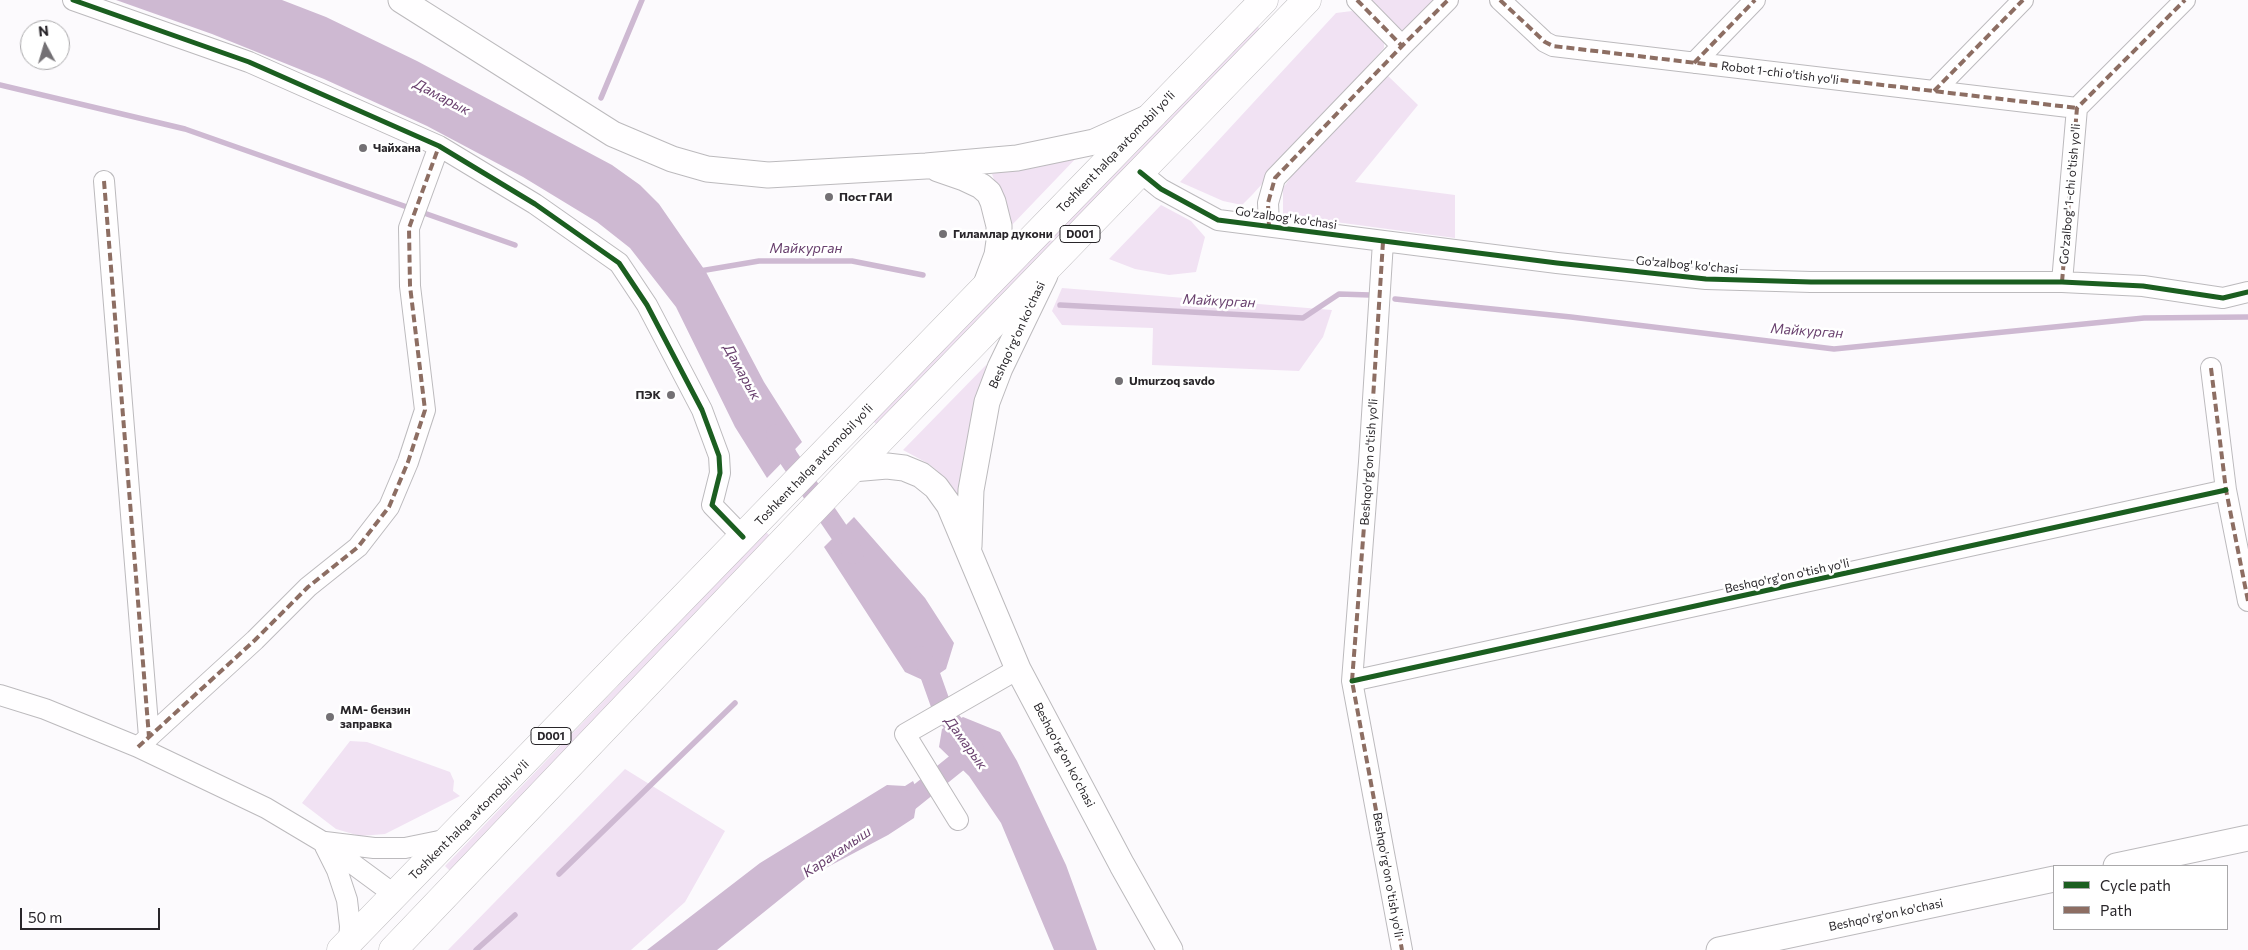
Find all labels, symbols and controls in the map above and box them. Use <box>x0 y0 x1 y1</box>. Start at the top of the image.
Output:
north arrow <box>20 20 70 70</box>
text: N <box>37 22 50 40</box>
street label: Robot 1-chi o'tish yo'li <box>1720 59 1840 87</box>
water label: Дамарык <box>411 75 473 119</box>
street label: Toshkent halqa avtomobil yo'li <box>1054 88 1178 216</box>
street label: Go'zalbog' 1-chi o'tish yo'li <box>2057 123 2083 265</box>
place label: Чайхана <box>373 141 421 155</box>
marker: Чайхана <box>357 142 369 154</box>
place label: Пост ГАИ <box>839 190 893 204</box>
marker: Пост ГАИ <box>823 191 835 203</box>
street label: Go'zalbog' ko'chasi <box>1234 204 1338 232</box>
road number: D001 <box>1060 225 1100 242</box>
place label: Гиламлар дукони <box>953 227 1053 241</box>
marker: Гиламлар дукони <box>937 228 949 240</box>
water label: Майкурган <box>770 240 842 256</box>
street label: Go'zalbog' ko'chasi <box>1635 253 1739 277</box>
street label: Beshqo'rg'on ko'chasi <box>986 279 1048 391</box>
water label: Майкурган <box>1182 291 1256 311</box>
water label: Майкурган <box>1770 320 1844 342</box>
water label: Дамарык <box>720 341 764 403</box>
place label: Umurzoq savdo <box>1129 374 1215 388</box>
marker: Umurzoq savdo <box>1113 375 1125 387</box>
place label: ПЭК <box>635 388 661 402</box>
marker: ПЭК <box>665 389 677 401</box>
street label: Beshqo'rg'on o'tish yo'li <box>1357 398 1381 526</box>
street label: Toshkent halqa avtomobil yo'li <box>752 401 876 529</box>
street label: Beshqo'rg'on o'tish yo'li <box>1723 556 1851 596</box>
street label: Beshqo'rg'on ko'chasi <box>1030 700 1098 810</box>
place label: ММ- бензин заправка <box>340 703 411 731</box>
marker: ММ- бензин заправка <box>324 711 336 723</box>
water label: Дамарык <box>941 713 991 773</box>
road number: D001 <box>531 728 571 744</box>
street label: Toshkent halqa avtomobil yo'li <box>406 757 532 883</box>
street label: Beshqo'rg'on o'tish yo'li <box>1370 811 1406 939</box>
water label: Каракамыш <box>800 823 874 881</box>
legend <box>2053 865 2228 930</box>
text: Cycle path <box>2100 876 2171 894</box>
street label: Beshqo'rg'on ko'chasi <box>1828 896 1944 934</box>
scale bar <box>22 898 162 930</box>
text: Path <box>2100 901 2132 919</box>
text: 50 m <box>28 908 62 926</box>

